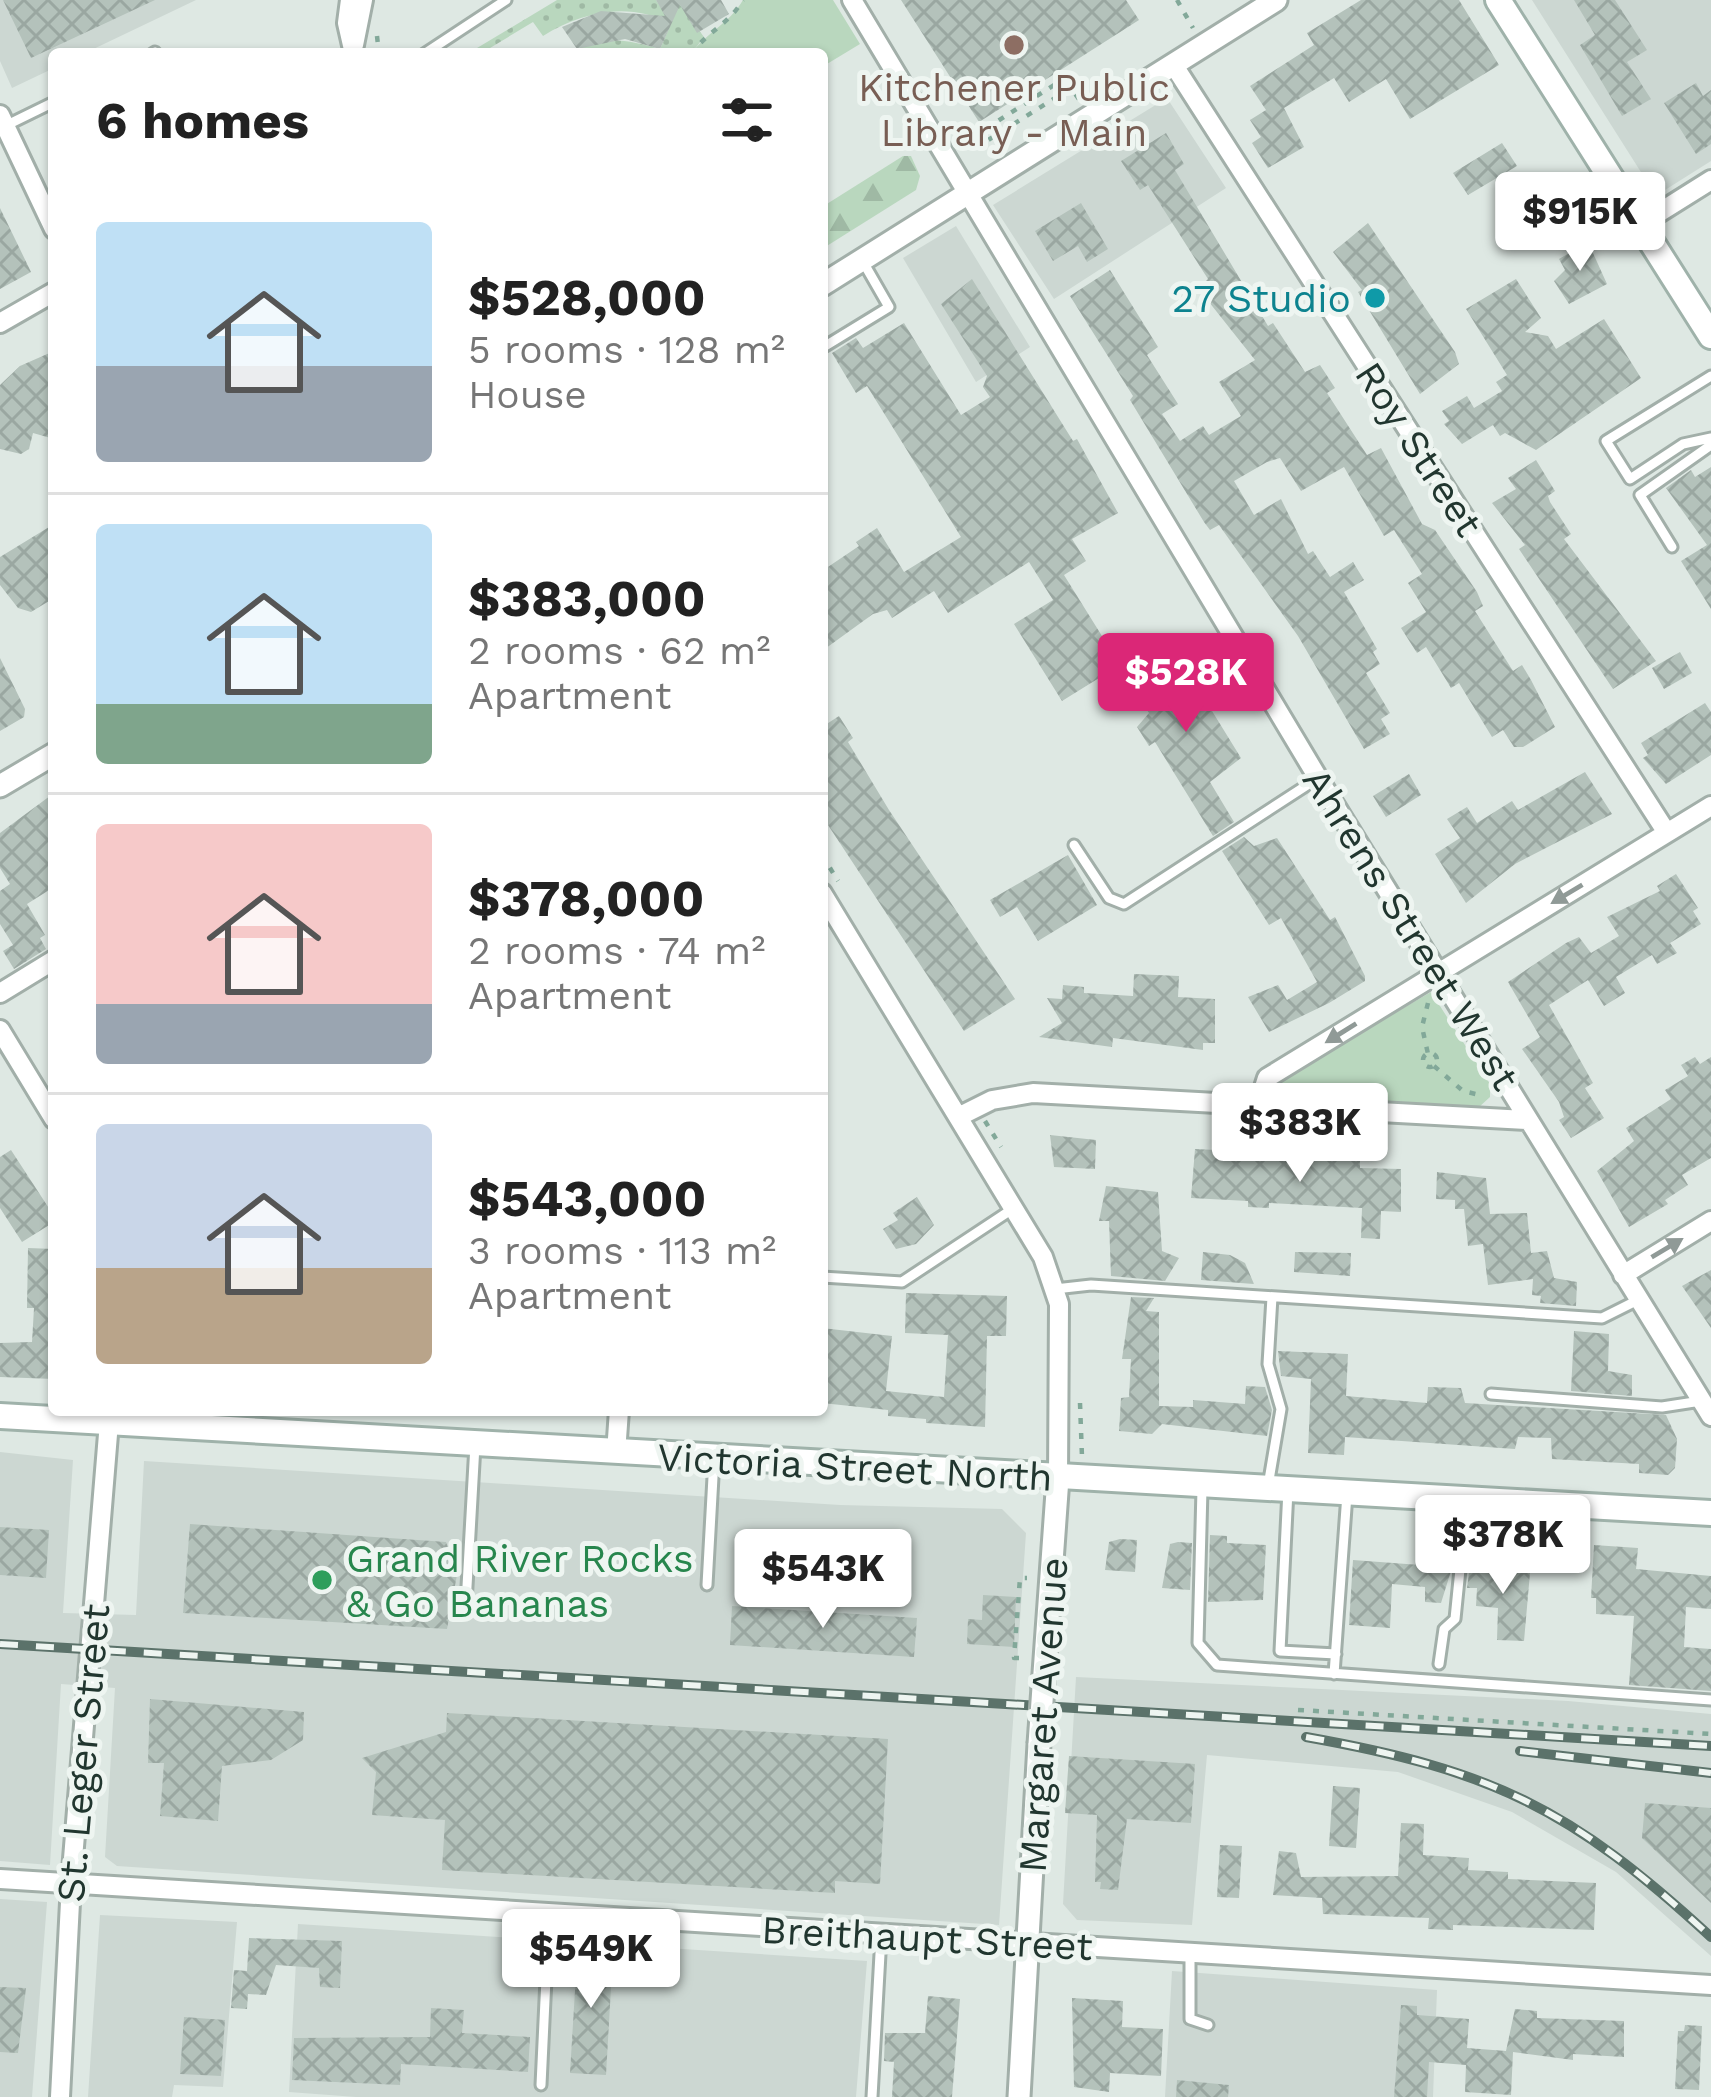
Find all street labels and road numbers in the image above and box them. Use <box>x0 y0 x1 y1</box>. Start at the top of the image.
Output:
street label: Roy Street <box>1346 354 1492 544</box>
street label: Ahrens Street West <box>1294 760 1528 1098</box>
street label: Victoria Street North <box>656 1434 1054 1500</box>
street label: Margaret Avenue <box>1010 1556 1076 1874</box>
street label: St. Leger Street <box>48 1602 118 1904</box>
street label: Breithaupt Street <box>760 1907 1094 1969</box>

